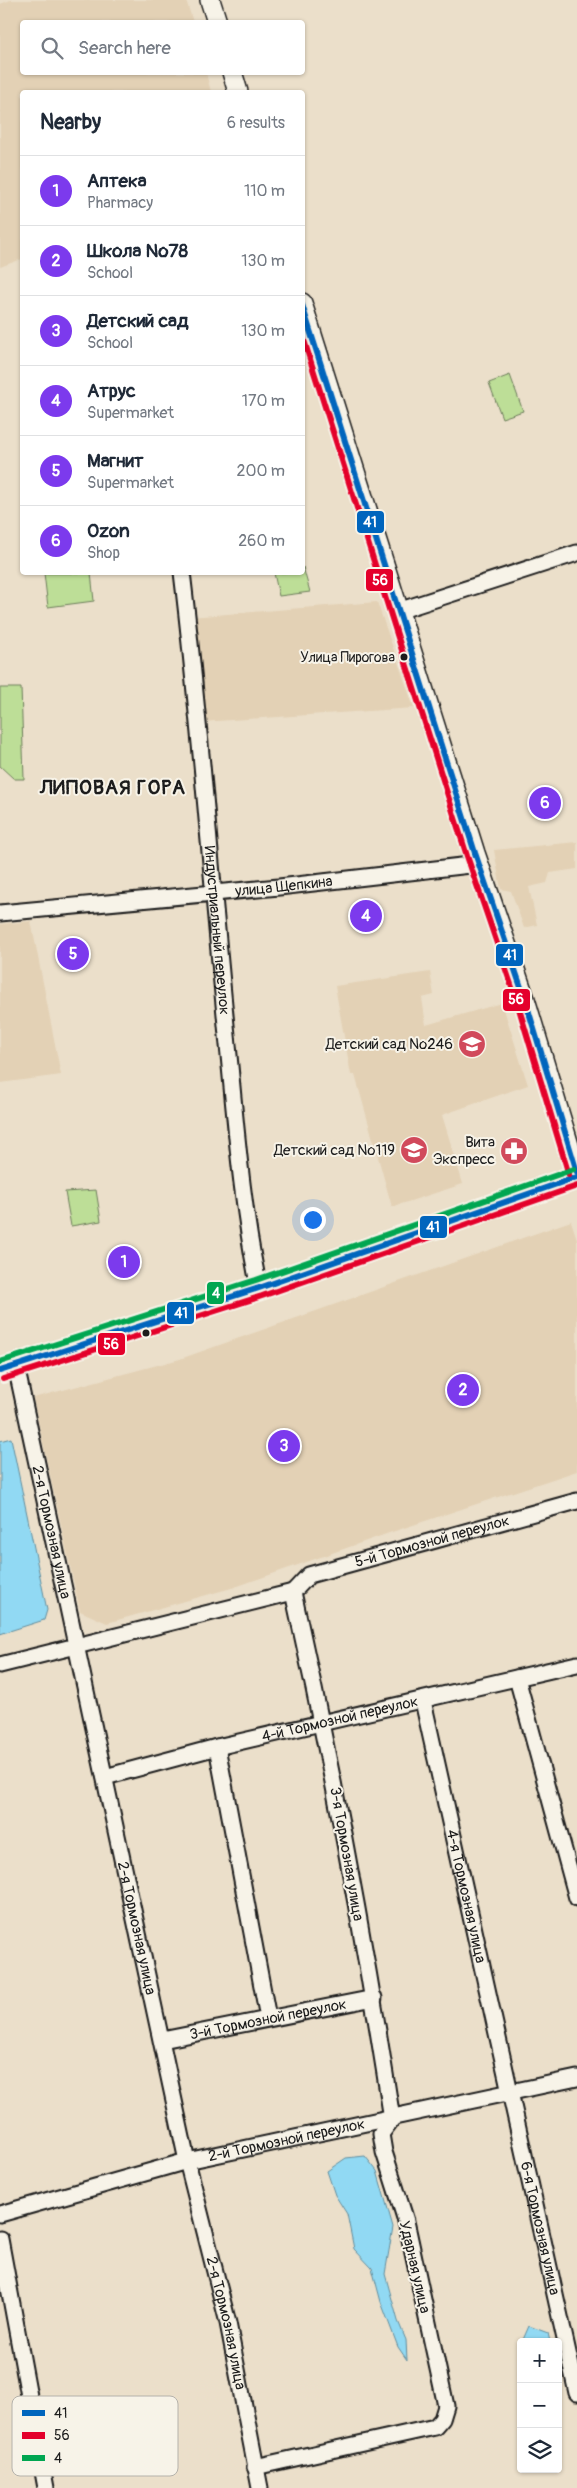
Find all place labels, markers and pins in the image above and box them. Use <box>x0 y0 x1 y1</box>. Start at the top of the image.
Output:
place label: Улица Пирогова <box>300 649 395 666</box>
marker: Улица Пирогова <box>399 652 409 662</box>
pin: 6 <box>529 784 561 822</box>
pin: 4 <box>350 897 382 935</box>
pin: 5 <box>57 935 89 973</box>
school or university icon: Детский сад №246 <box>457 1029 487 1059</box>
place label: Детский сад №246 <box>325 1035 453 1054</box>
place label: Вита Экспресс <box>433 1133 495 1169</box>
school or university icon: Детский сад №119 <box>399 1135 429 1165</box>
pharmacy icon: Вита Экспресс <box>499 1136 529 1166</box>
place label: Детский сад №119 <box>273 1141 395 1160</box>
pin: 1 <box>108 1243 140 1281</box>
unlabelled marker <box>141 1328 151 1338</box>
pin: 2 <box>447 1371 479 1409</box>
pin: 3 <box>268 1427 300 1465</box>

